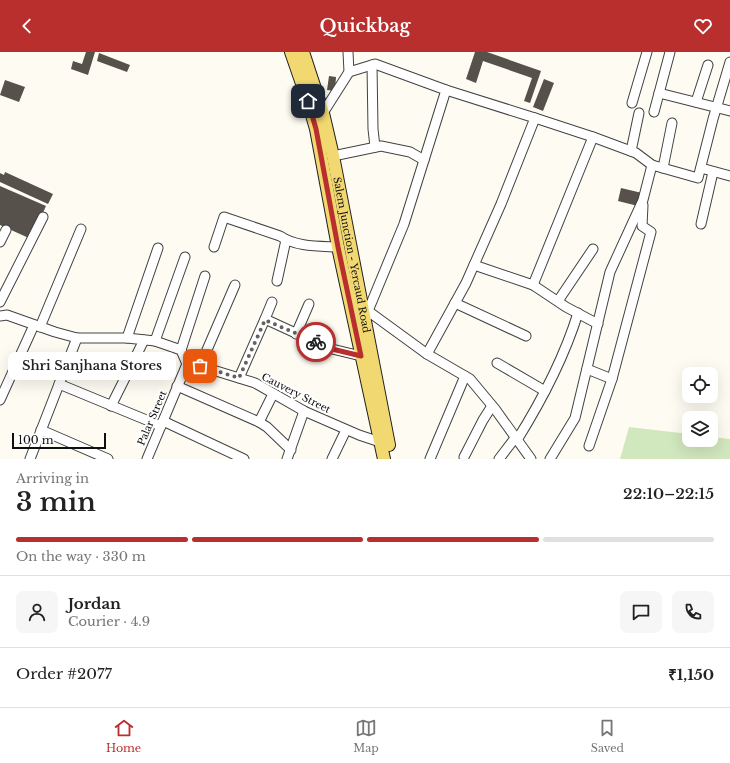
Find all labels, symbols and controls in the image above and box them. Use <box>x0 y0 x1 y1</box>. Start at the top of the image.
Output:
icon: back <box>16 15 38 37</box>
text: Quickbag <box>320 15 410 37</box>
icon: heart <box>692 15 714 37</box>
pin <box>291 84 325 118</box>
icon: home <box>297 90 319 112</box>
street label: Salem Junction - Yercaud Road <box>331 176 374 334</box>
courier <box>296 322 336 362</box>
icon: bike <box>305 331 327 353</box>
pin <box>183 349 217 383</box>
callout: Shri Sanjhana Stores <box>8 352 176 380</box>
icon: bag <box>189 355 211 377</box>
text: Shri Sanjhana Stores <box>22 357 162 374</box>
map controls <box>682 367 718 447</box>
button: locate <box>682 367 718 403</box>
street label: Cauvery Street <box>259 370 333 416</box>
street label: Palar Street <box>135 388 170 447</box>
button: layers <box>682 411 718 447</box>
scale bar <box>12 431 106 450</box>
text: 100 m <box>18 433 54 447</box>
text: Arriving in <box>16 470 89 487</box>
text: 22:10–22:15 <box>623 484 714 503</box>
text: 3 min <box>16 486 96 518</box>
text: On the way · 330 m <box>16 548 146 565</box>
button: person <box>16 591 58 633</box>
button: chat <box>620 591 662 633</box>
button: phone <box>672 591 714 633</box>
text: Jordan <box>68 594 121 613</box>
text: Courier · 4.9 <box>68 613 150 630</box>
text: Order #2077 <box>16 664 112 683</box>
text: ₹1,150 <box>668 665 714 684</box>
tab: Home <box>106 717 141 755</box>
tab: Map <box>353 717 379 755</box>
tab: Saved <box>591 717 624 755</box>

